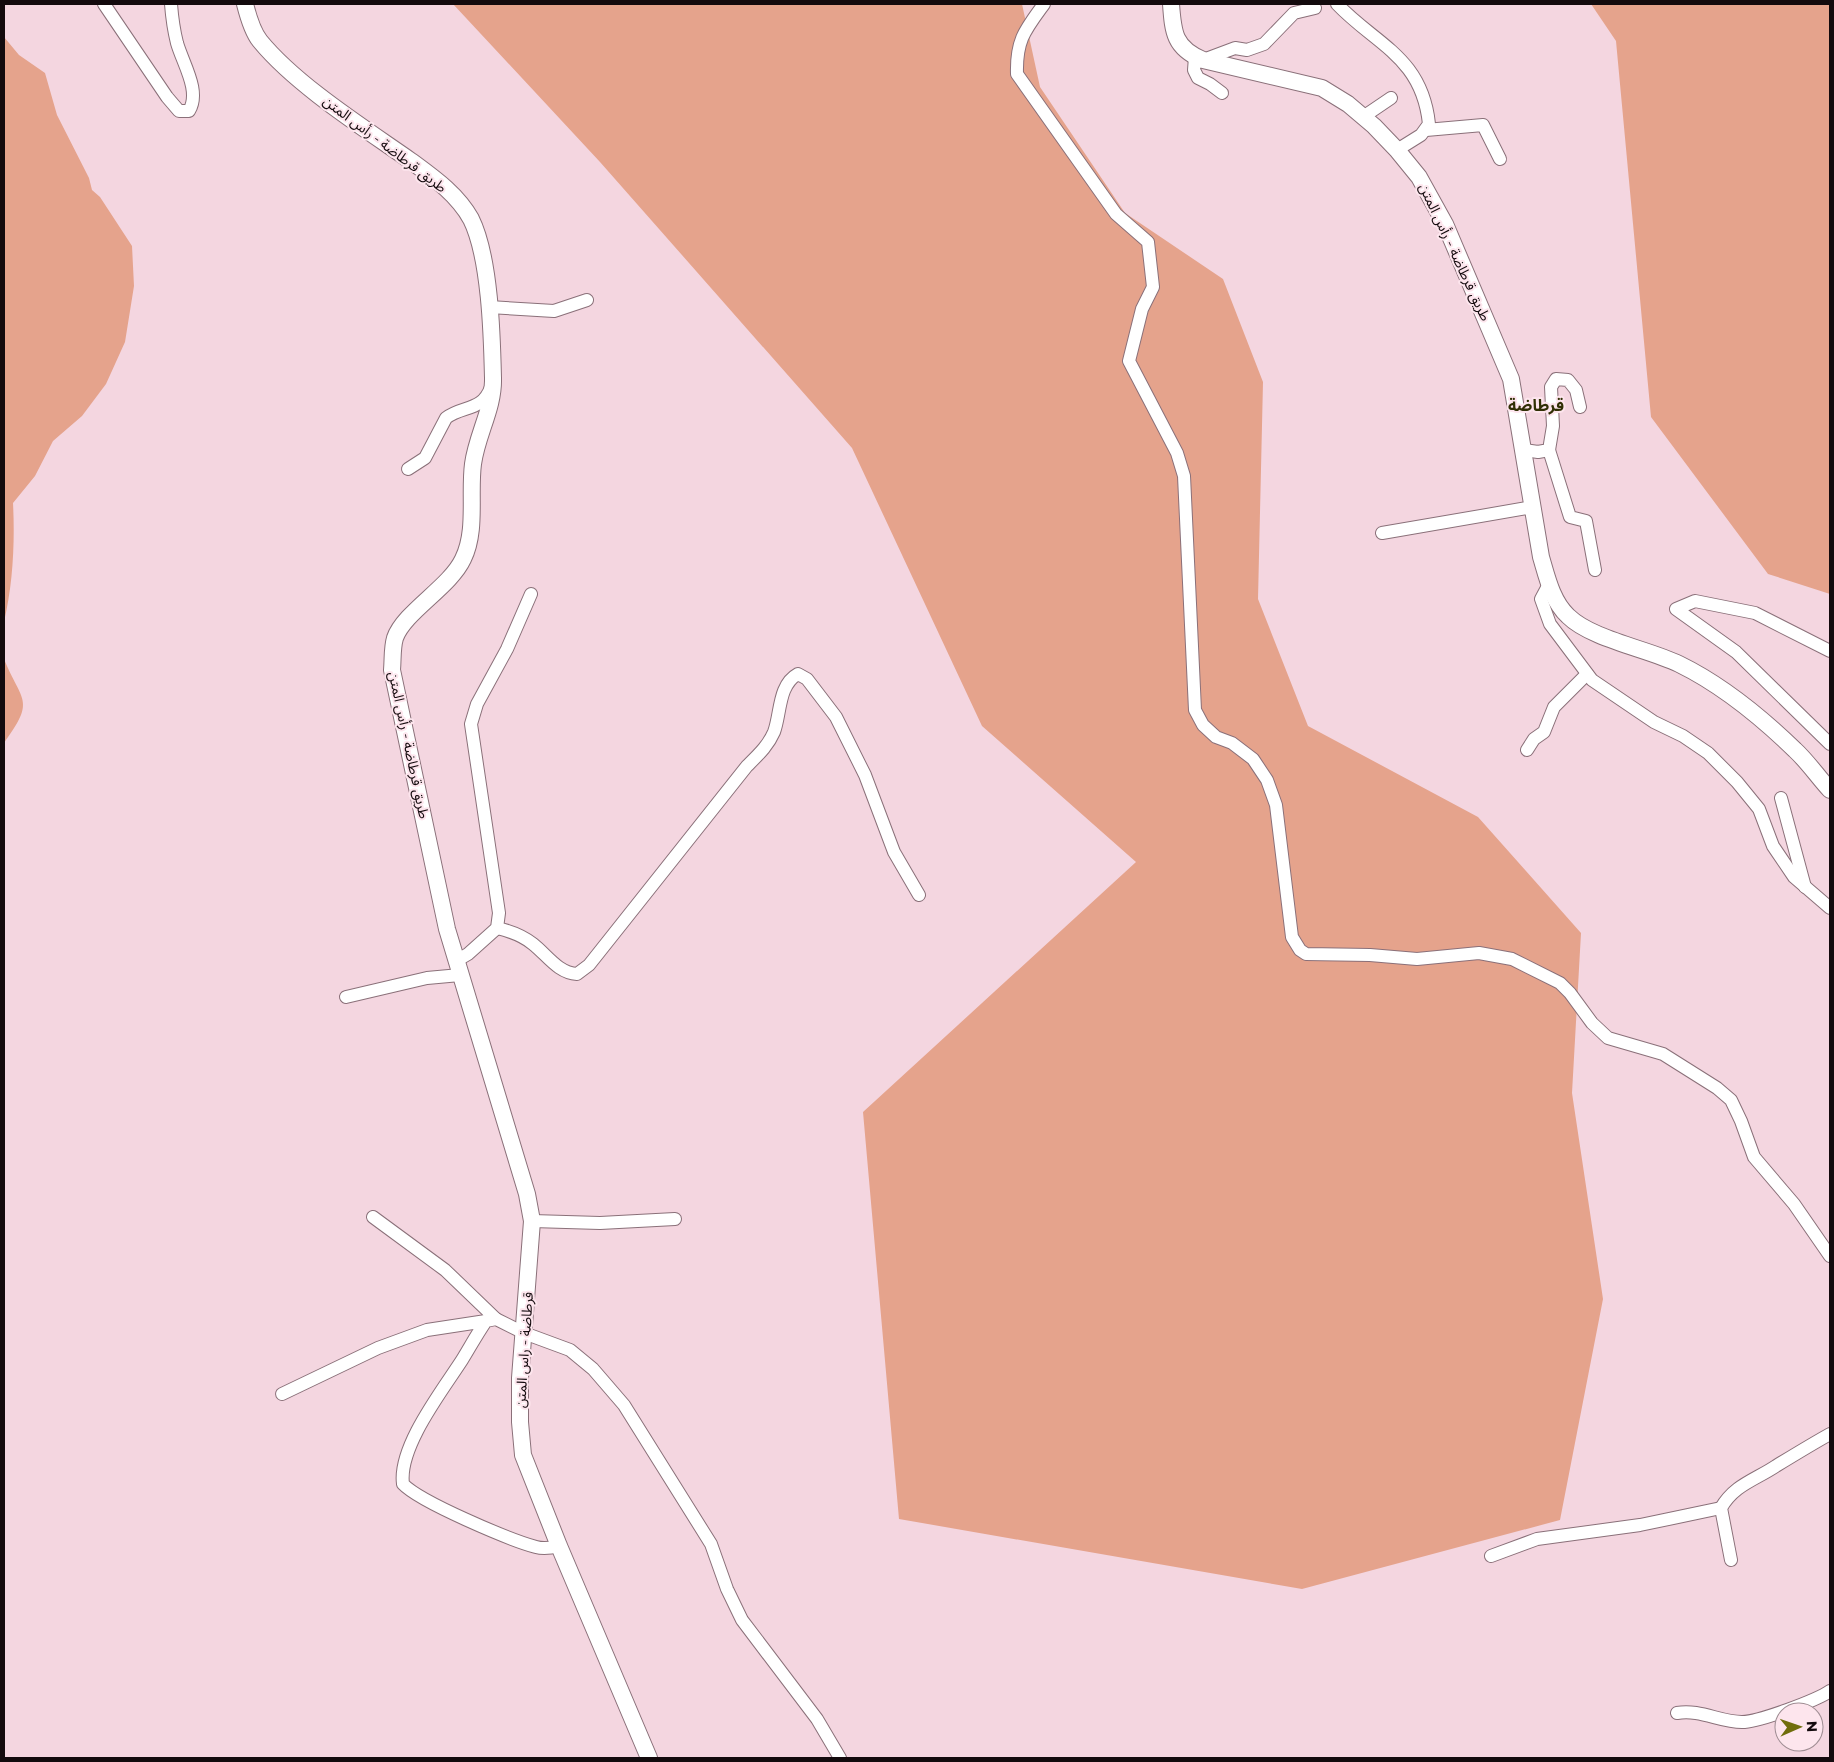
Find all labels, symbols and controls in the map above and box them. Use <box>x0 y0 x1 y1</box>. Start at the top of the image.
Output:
street label: طريق قرطاضة - رأس المتن <box>319 92 450 197</box>
street label: طريق قرطاضة - رأس المتن <box>1414 180 1495 324</box>
district label: قرطاضة <box>1508 396 1564 415</box>
street label: طريق قرطاضة - رأس المتن <box>384 670 433 820</box>
street label: قرطاضة - راس المتن <box>511 1291 537 1409</box>
north arrow <box>1774 1702 1824 1752</box>
text: N <box>1803 1721 1821 1733</box>

